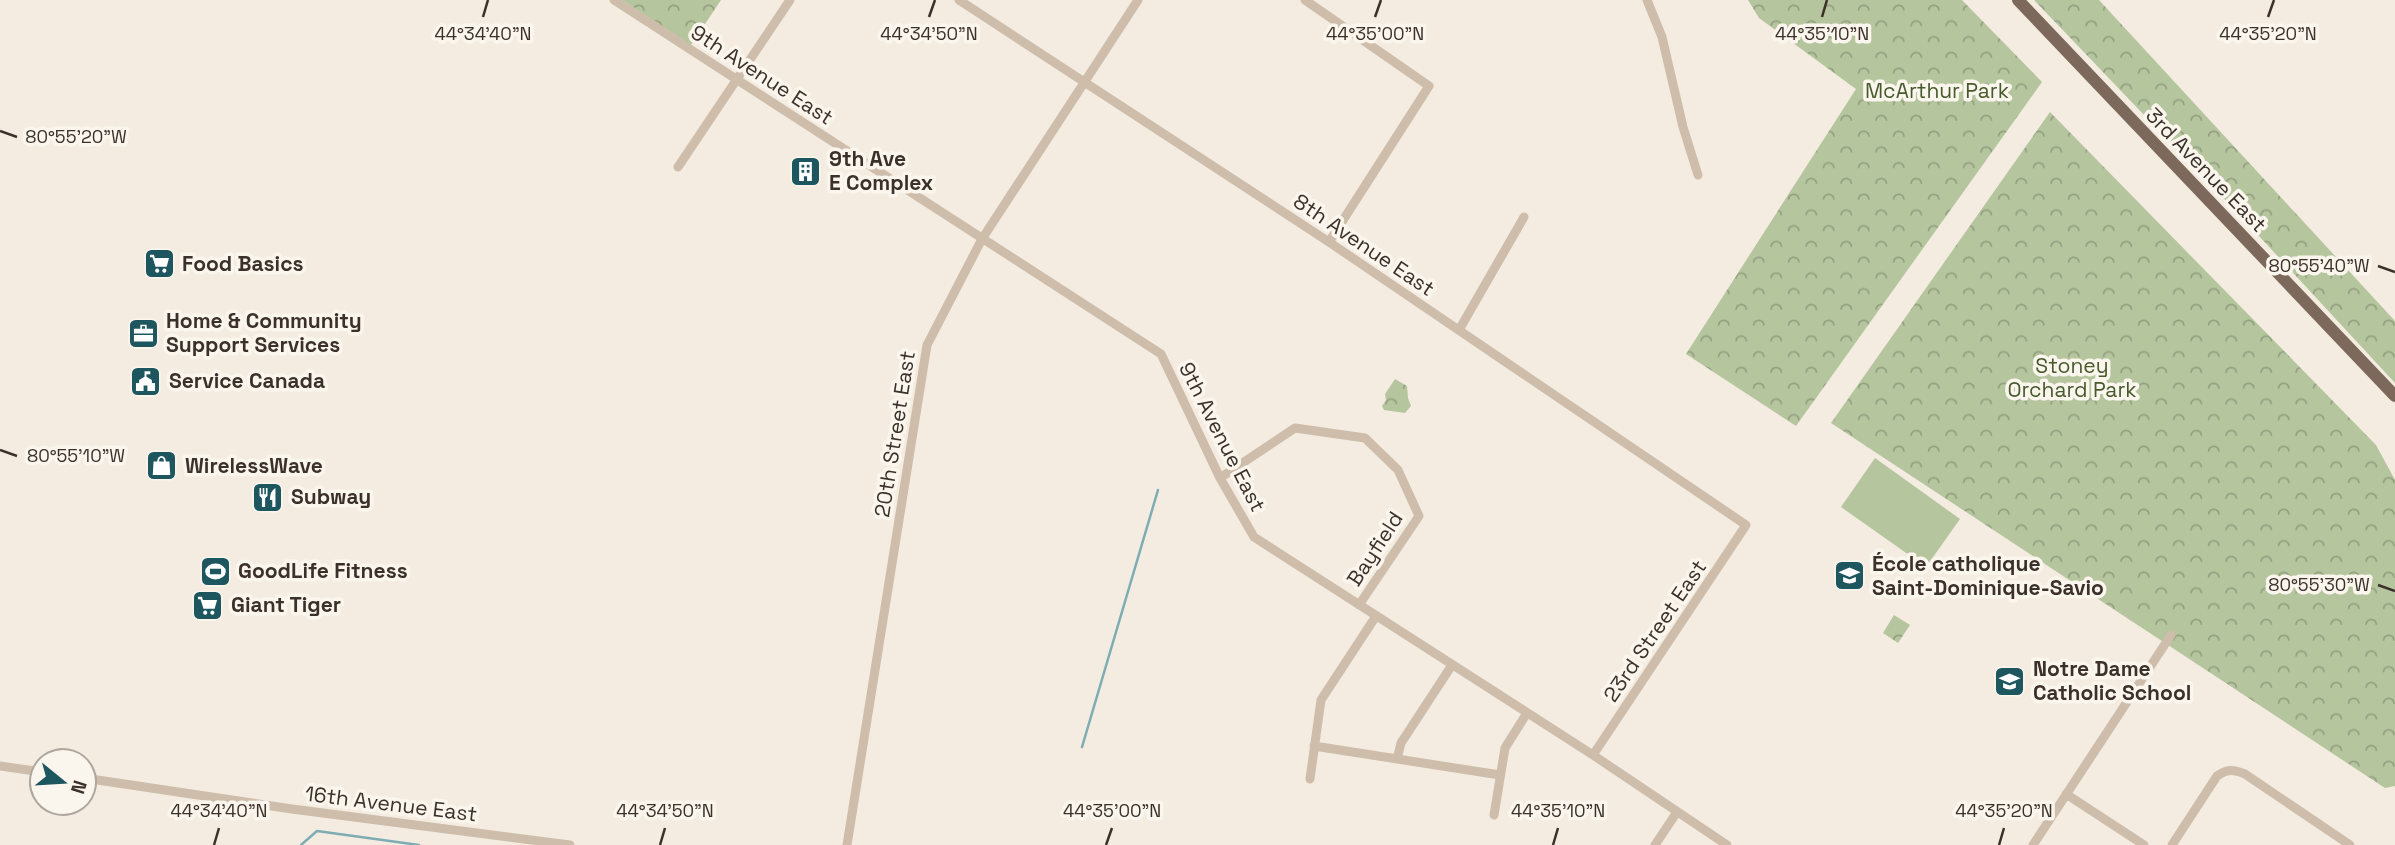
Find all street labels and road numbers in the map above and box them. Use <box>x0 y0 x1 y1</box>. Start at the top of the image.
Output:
street label: 9th Avenue East <box>686 18 839 131</box>
street label: 3rd Avenue East <box>2140 102 2273 238</box>
street label: 8th Avenue East <box>1288 187 1440 302</box>
street label: 20th Street East <box>868 349 921 519</box>
street label: 9th Avenue East <box>1173 357 1272 516</box>
street label: Bayfield <box>1340 506 1409 591</box>
street label: 23rd Street East <box>1597 555 1712 707</box>
street label: 16th Avenue East <box>303 780 479 827</box>

